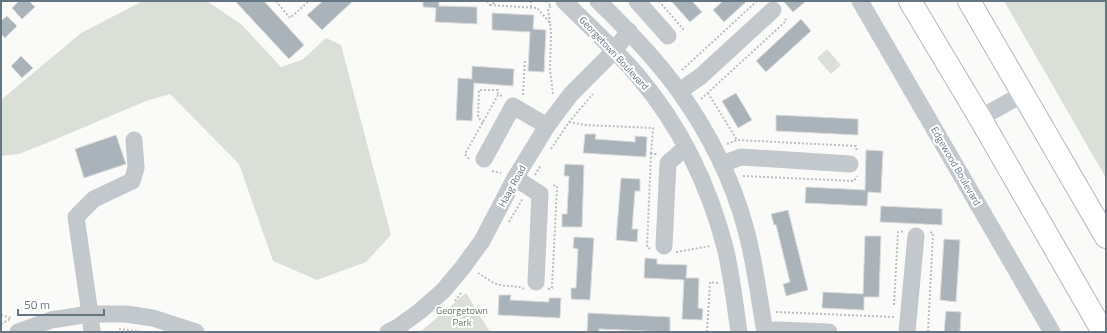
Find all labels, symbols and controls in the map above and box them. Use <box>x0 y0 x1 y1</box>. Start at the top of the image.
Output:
street label: Georgetown Boulevard <box>576 13 652 93</box>
street label: Edgewood Boulevard <box>927 124 985 208</box>
street label: Haag Road <box>494 162 530 210</box>
scale bar <box>18 291 104 317</box>
text: 50 m <box>24 295 50 314</box>
park label: Georgetown Park <box>436 303 488 330</box>

